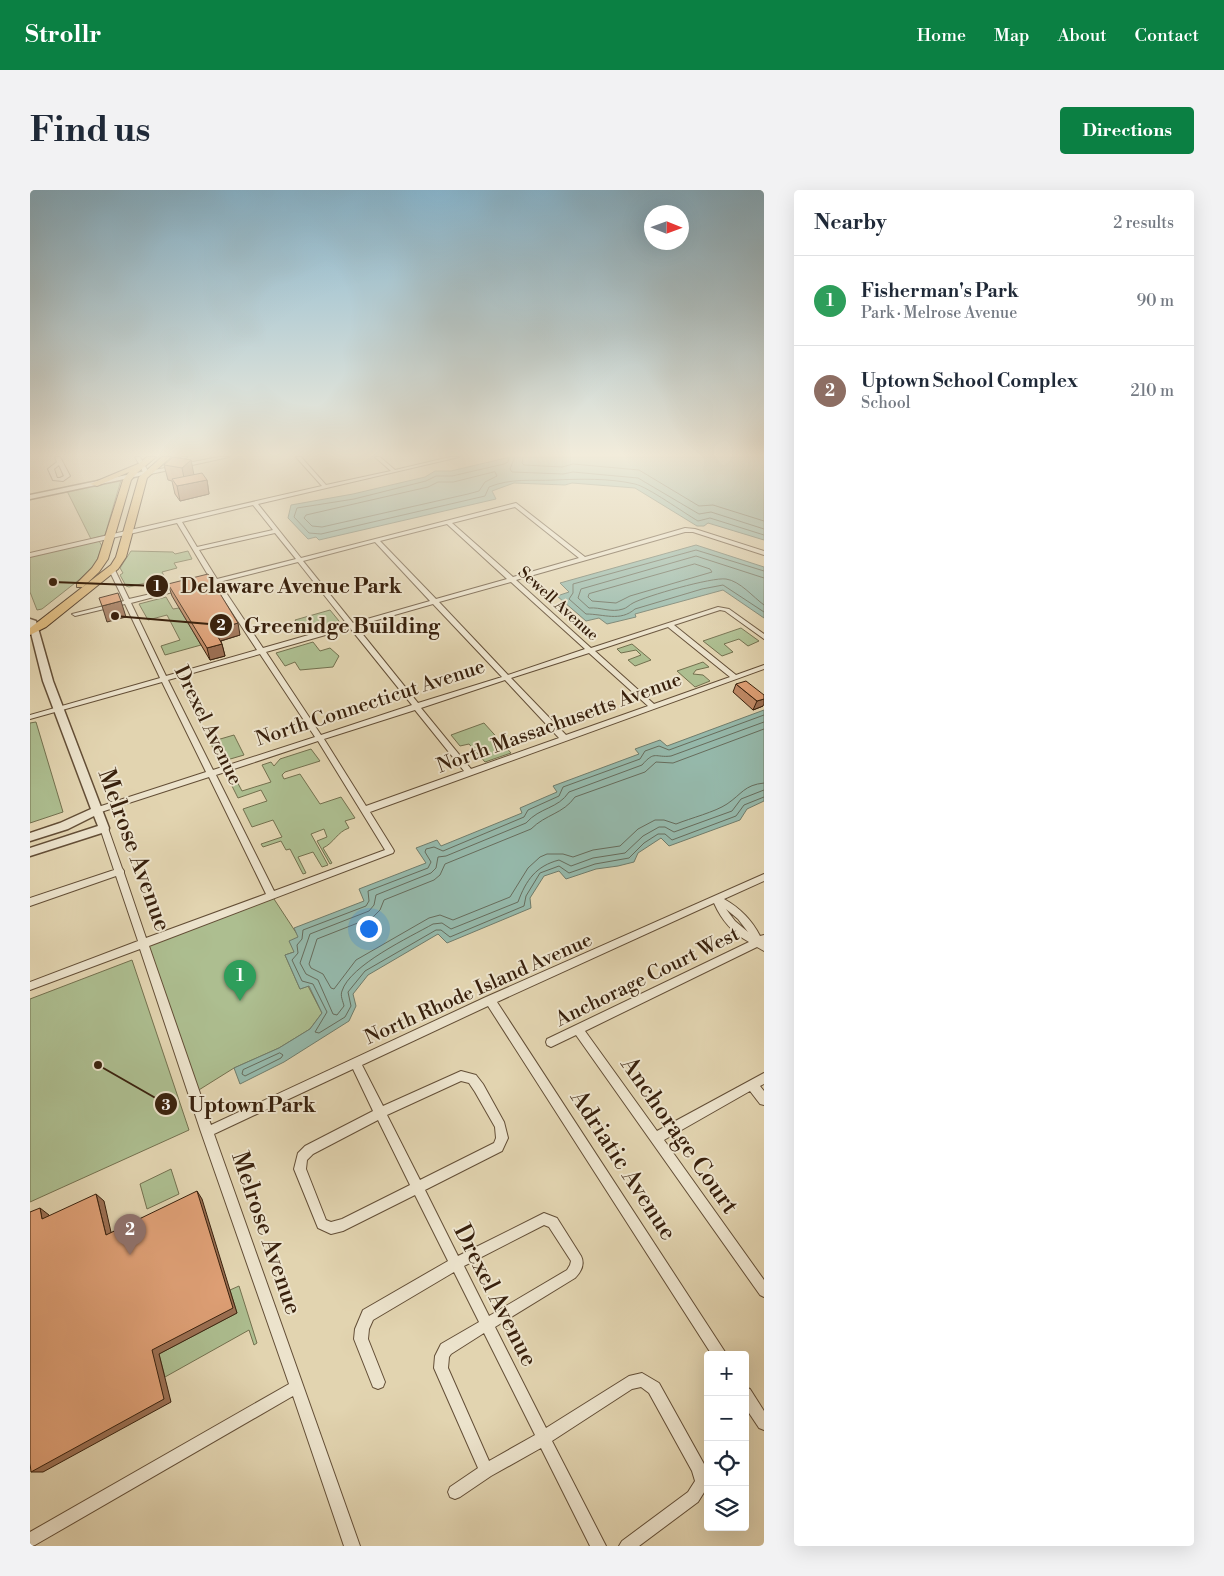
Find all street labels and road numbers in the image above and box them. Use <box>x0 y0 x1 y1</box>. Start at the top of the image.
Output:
street label: Sewell Avenue <box>514 562 603 645</box>
street label: North Connecticut Avenue <box>253 654 488 752</box>
street label: Drexel Avenue <box>168 662 247 789</box>
street label: North Massachusetts Avenue <box>434 667 685 779</box>
street label: Melrose Avenue <box>91 765 177 936</box>
street label: Anchorage Court West <box>551 922 744 1033</box>
street label: North Rhode Island Avenue <box>361 928 596 1051</box>
street label: Anchorage Court <box>613 1050 745 1220</box>
street label: Adriatic Avenue <box>563 1084 683 1246</box>
street label: Melrose Avenue <box>224 1148 308 1319</box>
street label: Drexel Avenue <box>446 1219 544 1372</box>

